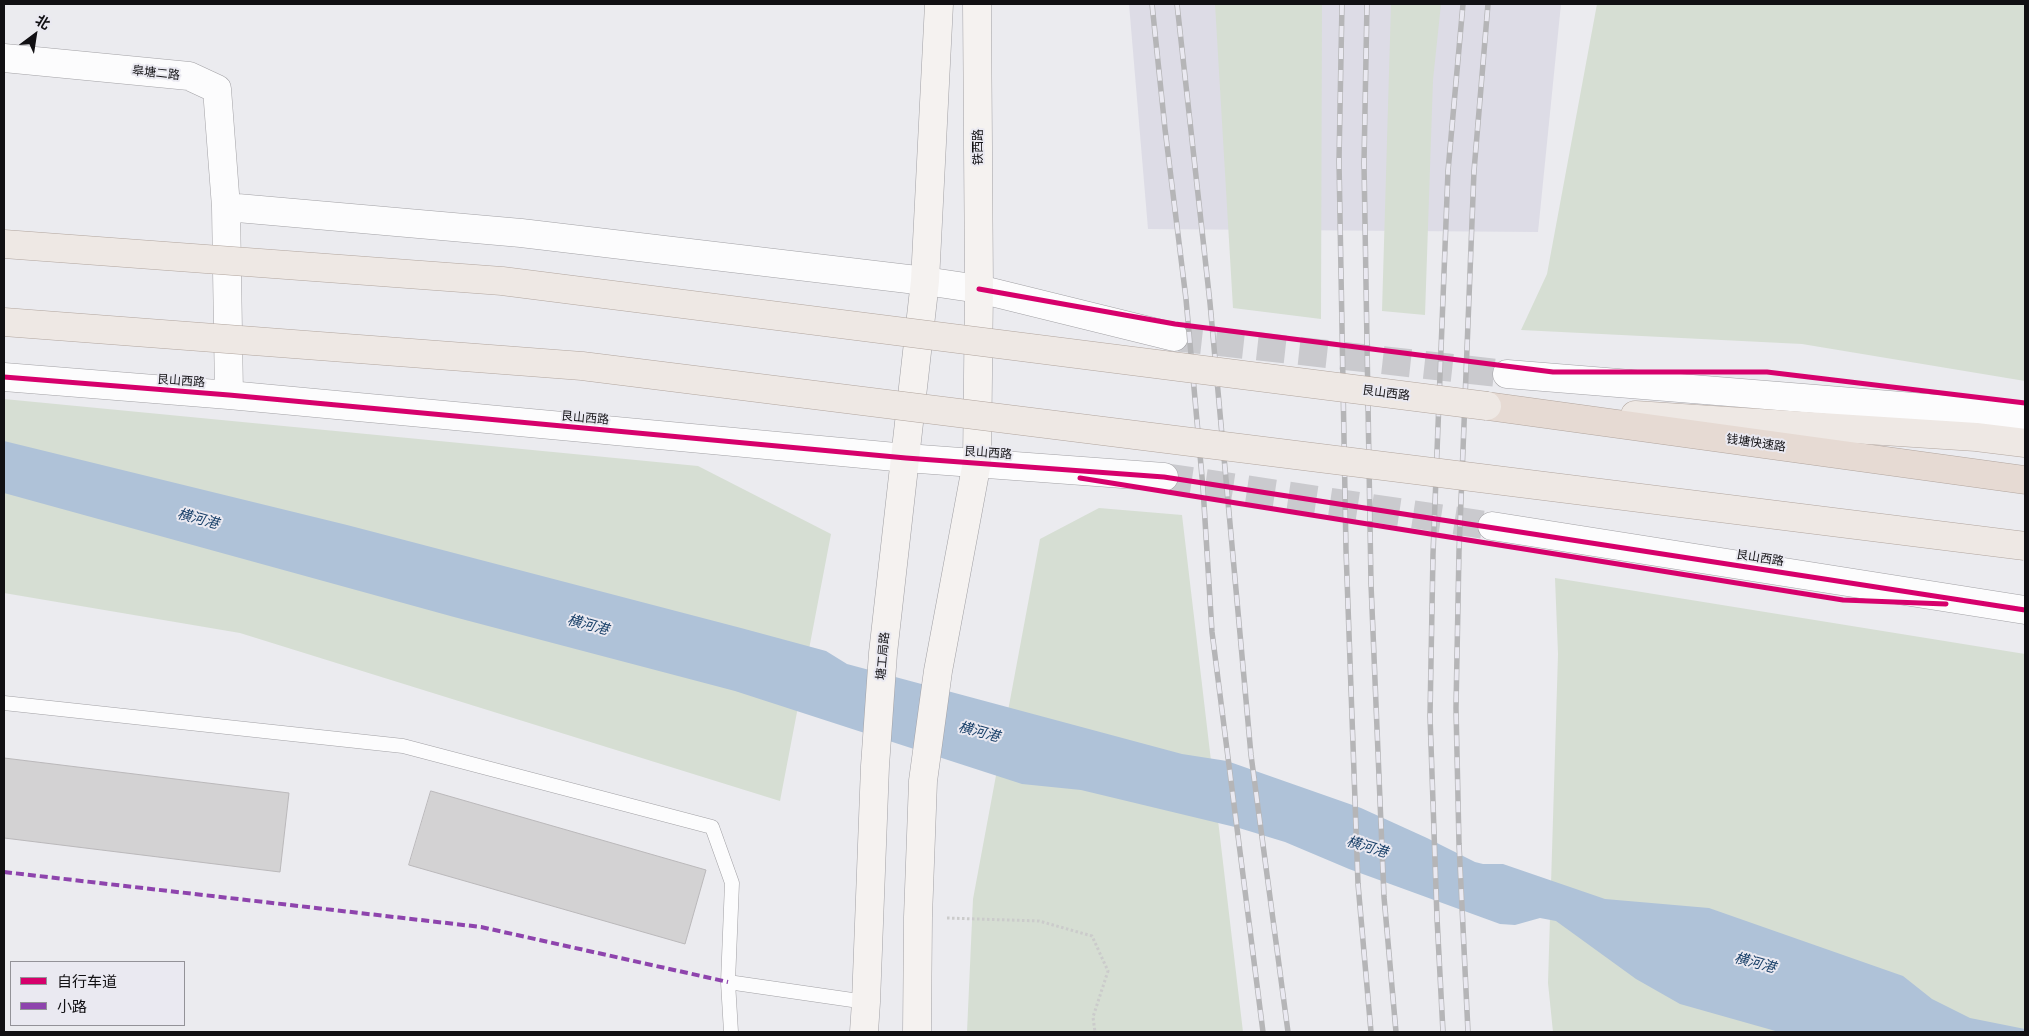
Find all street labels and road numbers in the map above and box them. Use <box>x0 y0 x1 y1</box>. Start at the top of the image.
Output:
street label: 皋塘二路 <box>131 63 181 83</box>
street label: 铁西路 <box>971 129 985 165</box>
street label: 艮山西路 <box>157 372 205 390</box>
street label: 艮山西路 <box>1361 383 1411 403</box>
street label: 艮山西路 <box>560 409 610 427</box>
street label: 钱塘快速路 <box>1725 432 1787 454</box>
street label: 艮山西路 <box>964 444 1012 462</box>
street label: 艮山西路 <box>1735 547 1785 569</box>
street label: 塘工局路 <box>874 631 892 681</box>

